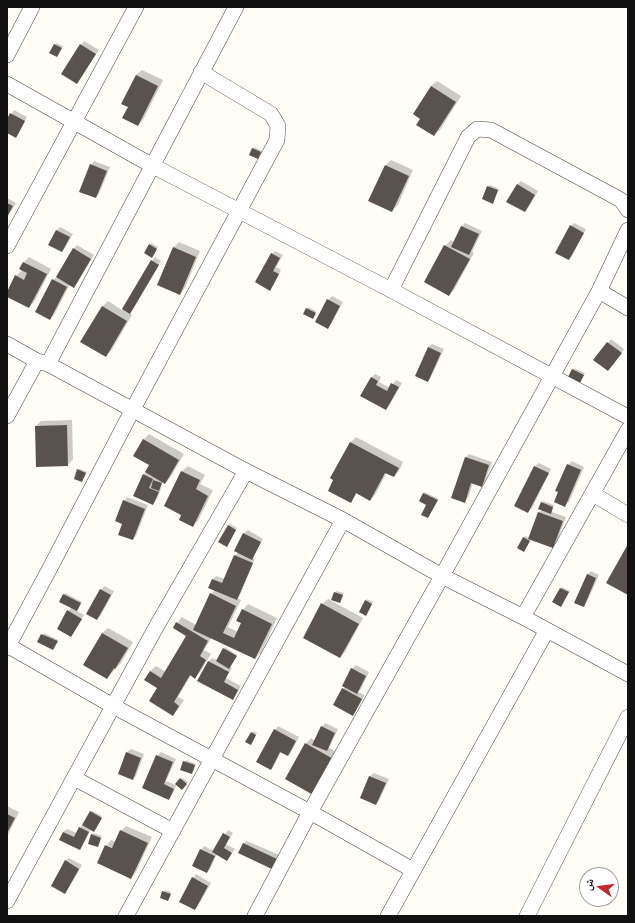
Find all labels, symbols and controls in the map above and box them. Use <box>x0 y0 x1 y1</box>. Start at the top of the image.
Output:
north arrow <box>579 867 619 907</box>
text: ش <box>581 877 596 891</box>

